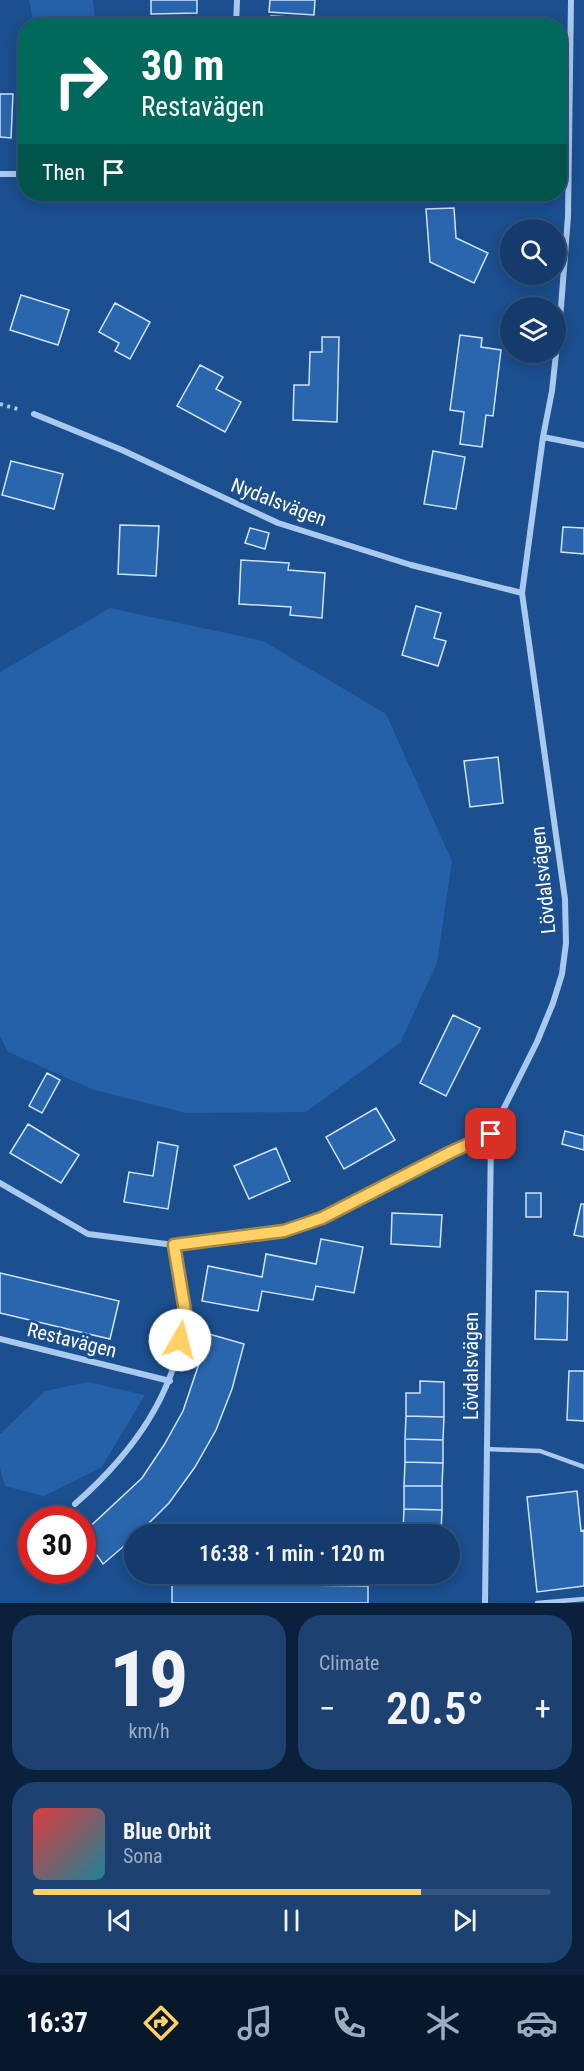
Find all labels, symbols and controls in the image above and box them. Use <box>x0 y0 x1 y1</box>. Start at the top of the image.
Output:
text: 30 m <box>141 41 224 90</box>
icon: right <box>42 42 120 120</box>
text: Restavägen <box>141 91 264 123</box>
icon: arrive <box>97 156 130 189</box>
text: Then <box>42 160 85 185</box>
map controls <box>500 219 566 363</box>
button: search <box>500 219 566 285</box>
button: layers <box>500 297 566 363</box>
street label: Nydalsvägen <box>228 473 330 531</box>
street label: Lövdalsvägen <box>525 825 561 935</box>
pin <box>465 1108 516 1159</box>
icon: arrive <box>474 1117 507 1150</box>
position arrow <box>148 1308 212 1372</box>
street label: Lövdalsvägen <box>459 1312 483 1420</box>
street label: Restavägen <box>25 1317 119 1363</box>
speed limit sign: 30 <box>18 1506 96 1584</box>
text: 16:38 · 1 min · 120 m <box>199 1541 385 1566</box>
text: 19 <box>110 1634 188 1725</box>
text: Climate <box>319 1651 379 1675</box>
text: 20.5° <box>386 1682 484 1735</box>
text: − <box>319 1689 336 1728</box>
text: + <box>535 1689 551 1728</box>
text: km/h <box>128 1719 170 1743</box>
text: Blue Orbit <box>123 1819 211 1844</box>
text: Sona <box>123 1844 163 1868</box>
icon: previous <box>103 1904 136 1937</box>
icon: pause <box>275 1904 308 1937</box>
icon: next <box>448 1904 481 1937</box>
icon: directions <box>140 2002 182 2044</box>
icon: music <box>234 2002 276 2044</box>
icon: phone <box>328 2002 370 2044</box>
icon: climate <box>422 2002 464 2044</box>
icon: car <box>516 2002 558 2044</box>
text: 16:37 <box>26 2007 88 2039</box>

